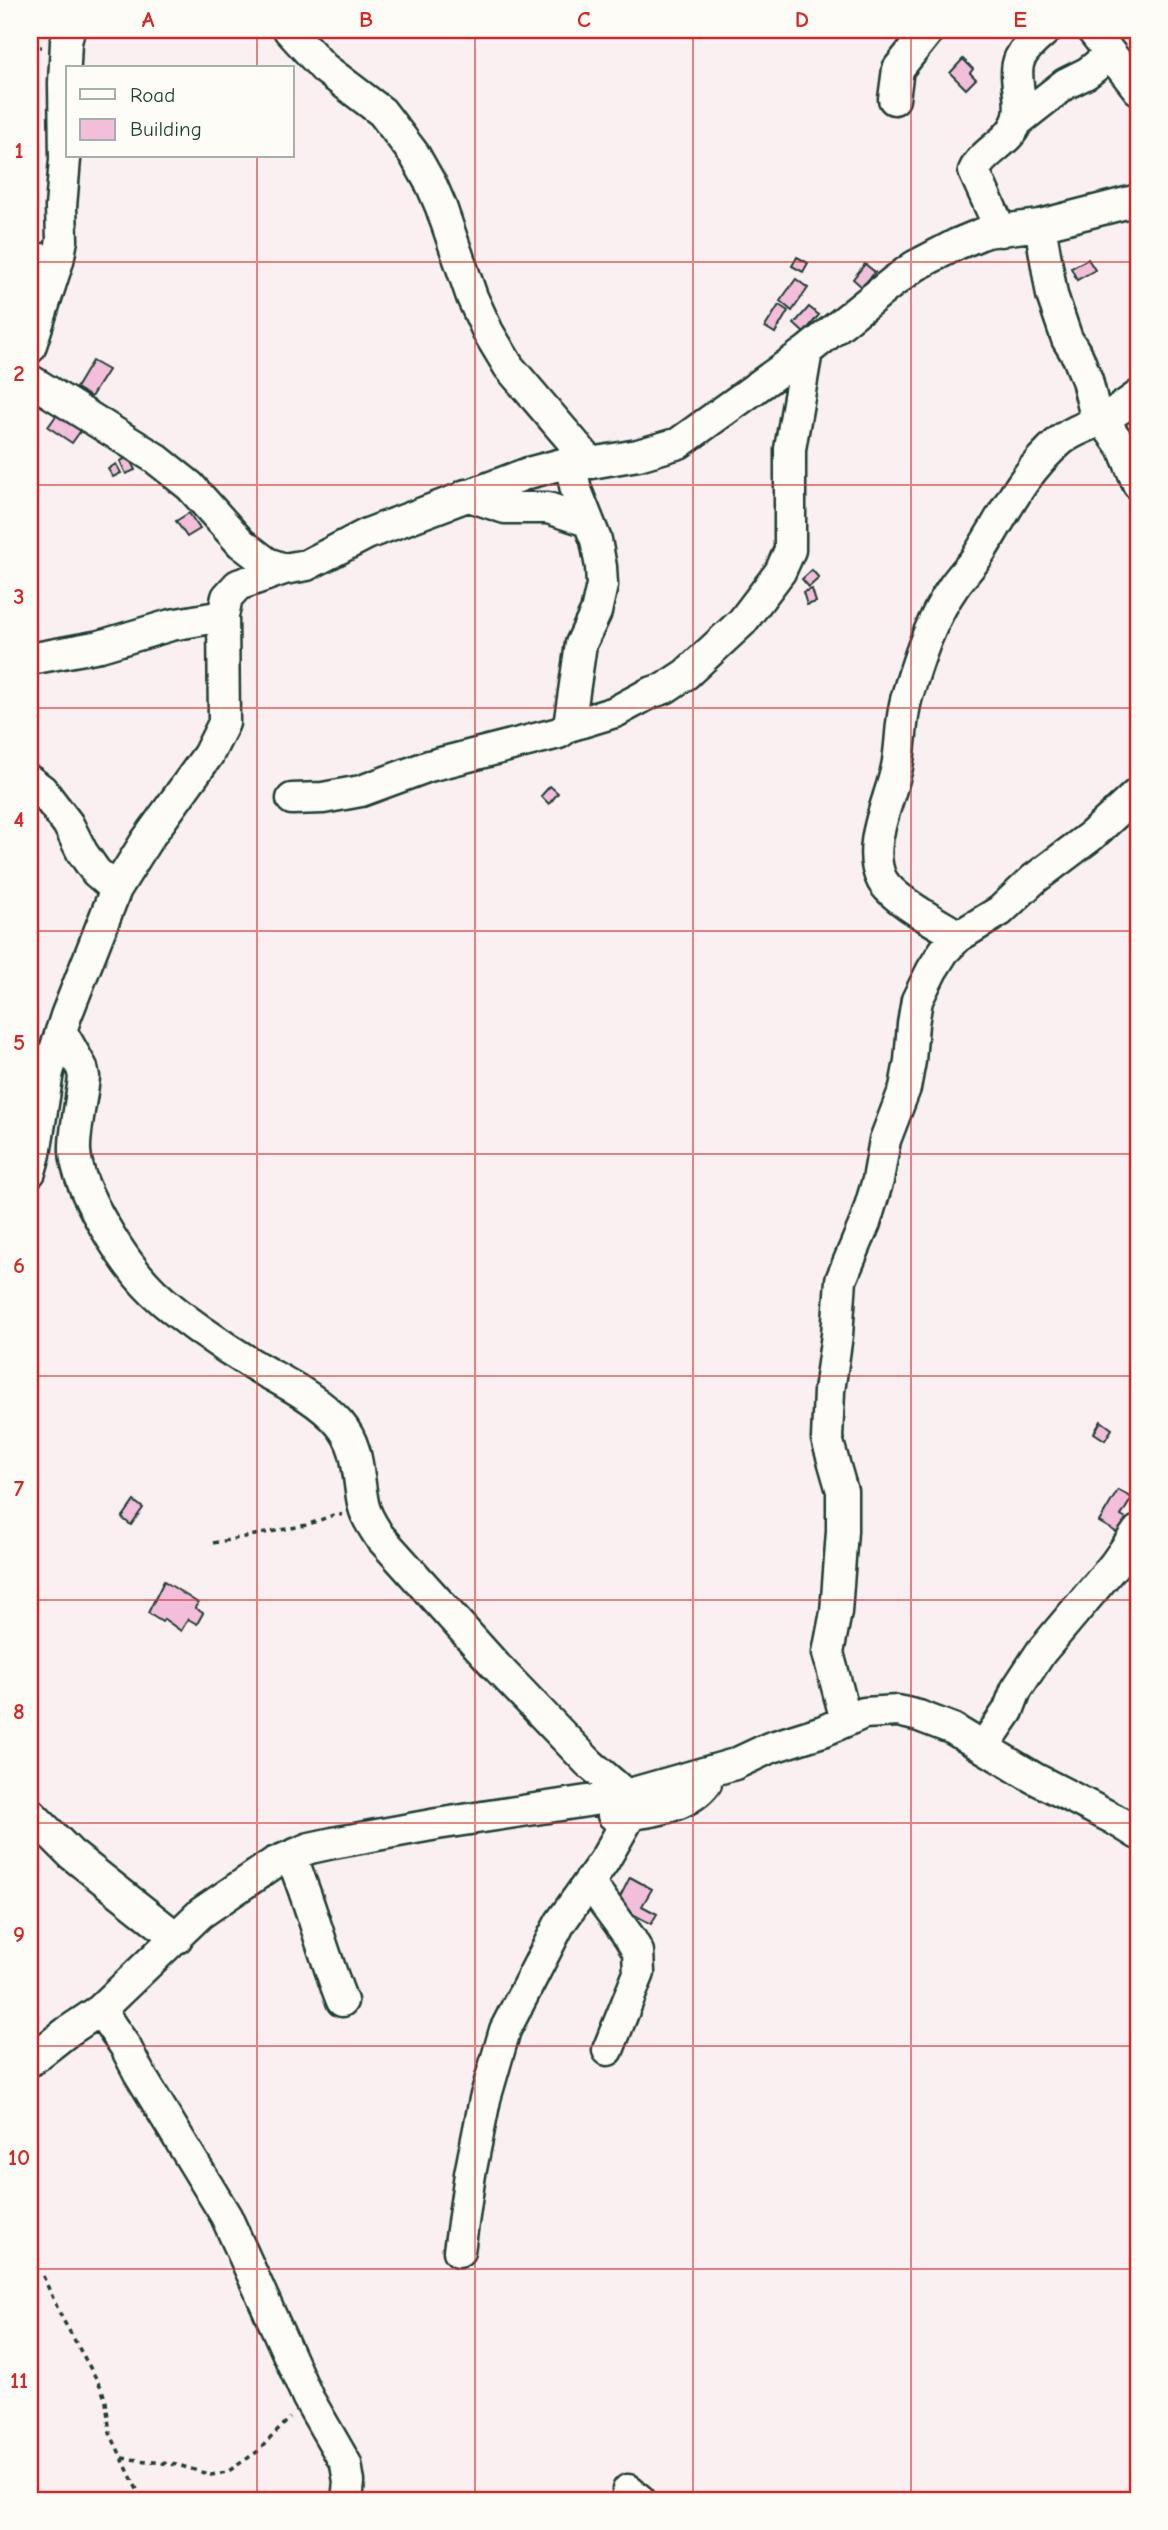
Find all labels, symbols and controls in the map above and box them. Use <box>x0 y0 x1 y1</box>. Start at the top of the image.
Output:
text: A <box>142 6 155 33</box>
text: B <box>359 6 373 33</box>
text: C <box>577 6 591 33</box>
text: D <box>795 6 809 33</box>
text: E <box>1013 6 1027 33</box>
legend <box>66 66 294 158</box>
text: Road <box>130 83 175 107</box>
text: Building <box>130 117 202 141</box>
text: 1 <box>14 137 24 164</box>
text: 2 <box>13 360 25 387</box>
text: 3 <box>13 583 25 610</box>
text: 4 <box>14 806 25 833</box>
text: 5 <box>13 1029 25 1056</box>
text: 6 <box>13 1252 25 1279</box>
text: 7 <box>14 1475 25 1502</box>
text: 8 <box>13 1698 25 1725</box>
text: 9 <box>13 1921 25 1948</box>
text: 10 <box>8 2144 30 2171</box>
text: 11 <box>10 2367 28 2394</box>

